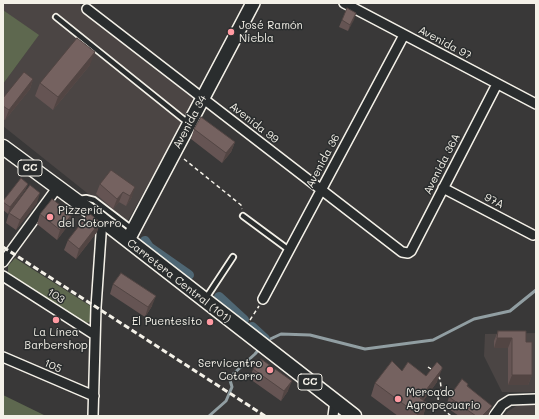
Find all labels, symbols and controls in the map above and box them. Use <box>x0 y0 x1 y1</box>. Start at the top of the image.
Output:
place label: José Ramón Niebla <box>239 19 303 45</box>
street label: Avenida 97 <box>416 23 474 63</box>
marker: José Ramón Niebla <box>226 27 236 37</box>
street label: Avenida 34 <box>170 93 210 151</box>
street label: Avenida 99 <box>227 100 281 146</box>
street label: Avenida 36A <box>421 131 463 197</box>
street label: Avenida 36 <box>303 132 343 190</box>
road number: CC <box>18 160 42 176</box>
street label: 97A <box>482 191 506 211</box>
place label: Pizzería del Cotorro <box>58 204 121 230</box>
marker: Pizzería del Cotorro <box>45 212 55 222</box>
street label: Carretera Central (101) <box>124 236 234 326</box>
street label: 103 <box>45 286 67 306</box>
marker: La Línea Barbershop <box>51 315 61 325</box>
place label: El Puentesito <box>132 315 202 329</box>
marker: El Puentesito <box>205 317 215 327</box>
place label: La Línea Barbershop <box>24 326 88 352</box>
street label: 105 <box>42 356 64 376</box>
place label: Servicentro Cotorro <box>198 357 262 383</box>
marker: Servicentro Cotorro <box>265 365 275 375</box>
road number: CC <box>298 374 322 390</box>
place label: Mercado Agropecuario <box>406 386 480 412</box>
marker: Mercado Agropecuario <box>393 394 403 404</box>

